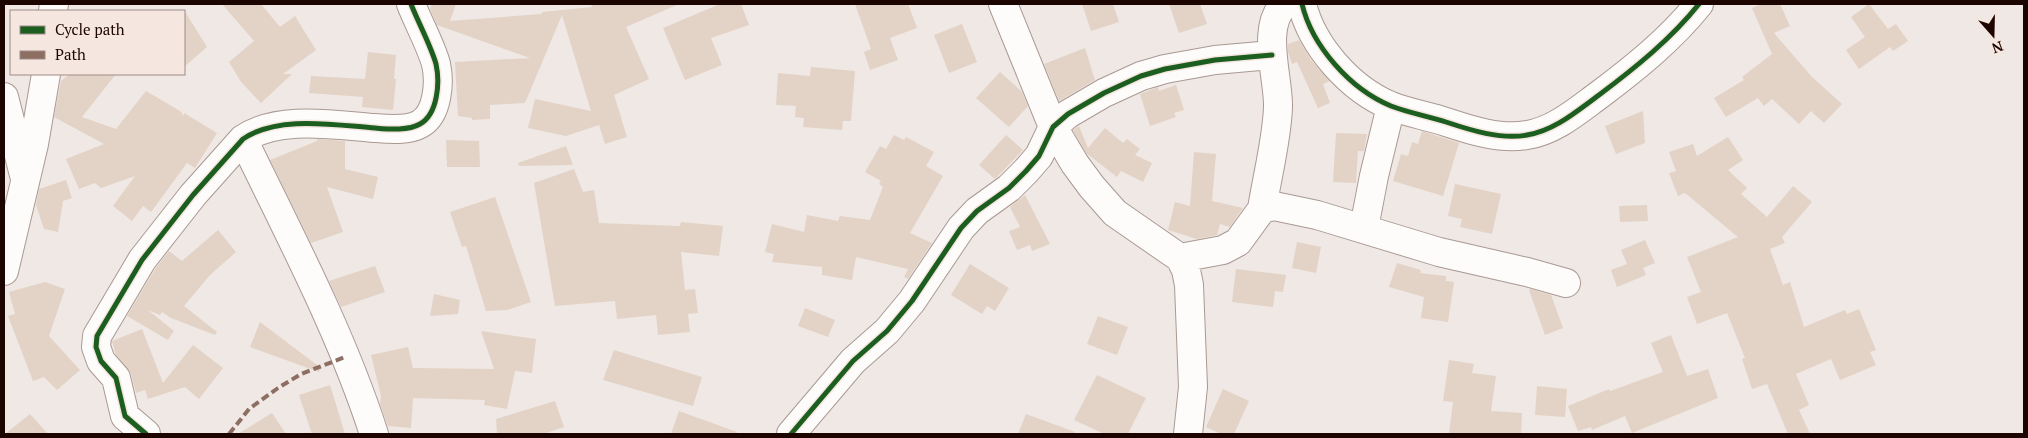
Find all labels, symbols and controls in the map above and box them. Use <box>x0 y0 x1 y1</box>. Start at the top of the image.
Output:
legend <box>10 10 185 75</box>
north arrow <box>1968 10 2018 60</box>
text: Cycle path <box>55 19 125 39</box>
text: N <box>1989 37 2006 59</box>
text: Path <box>55 44 86 64</box>

